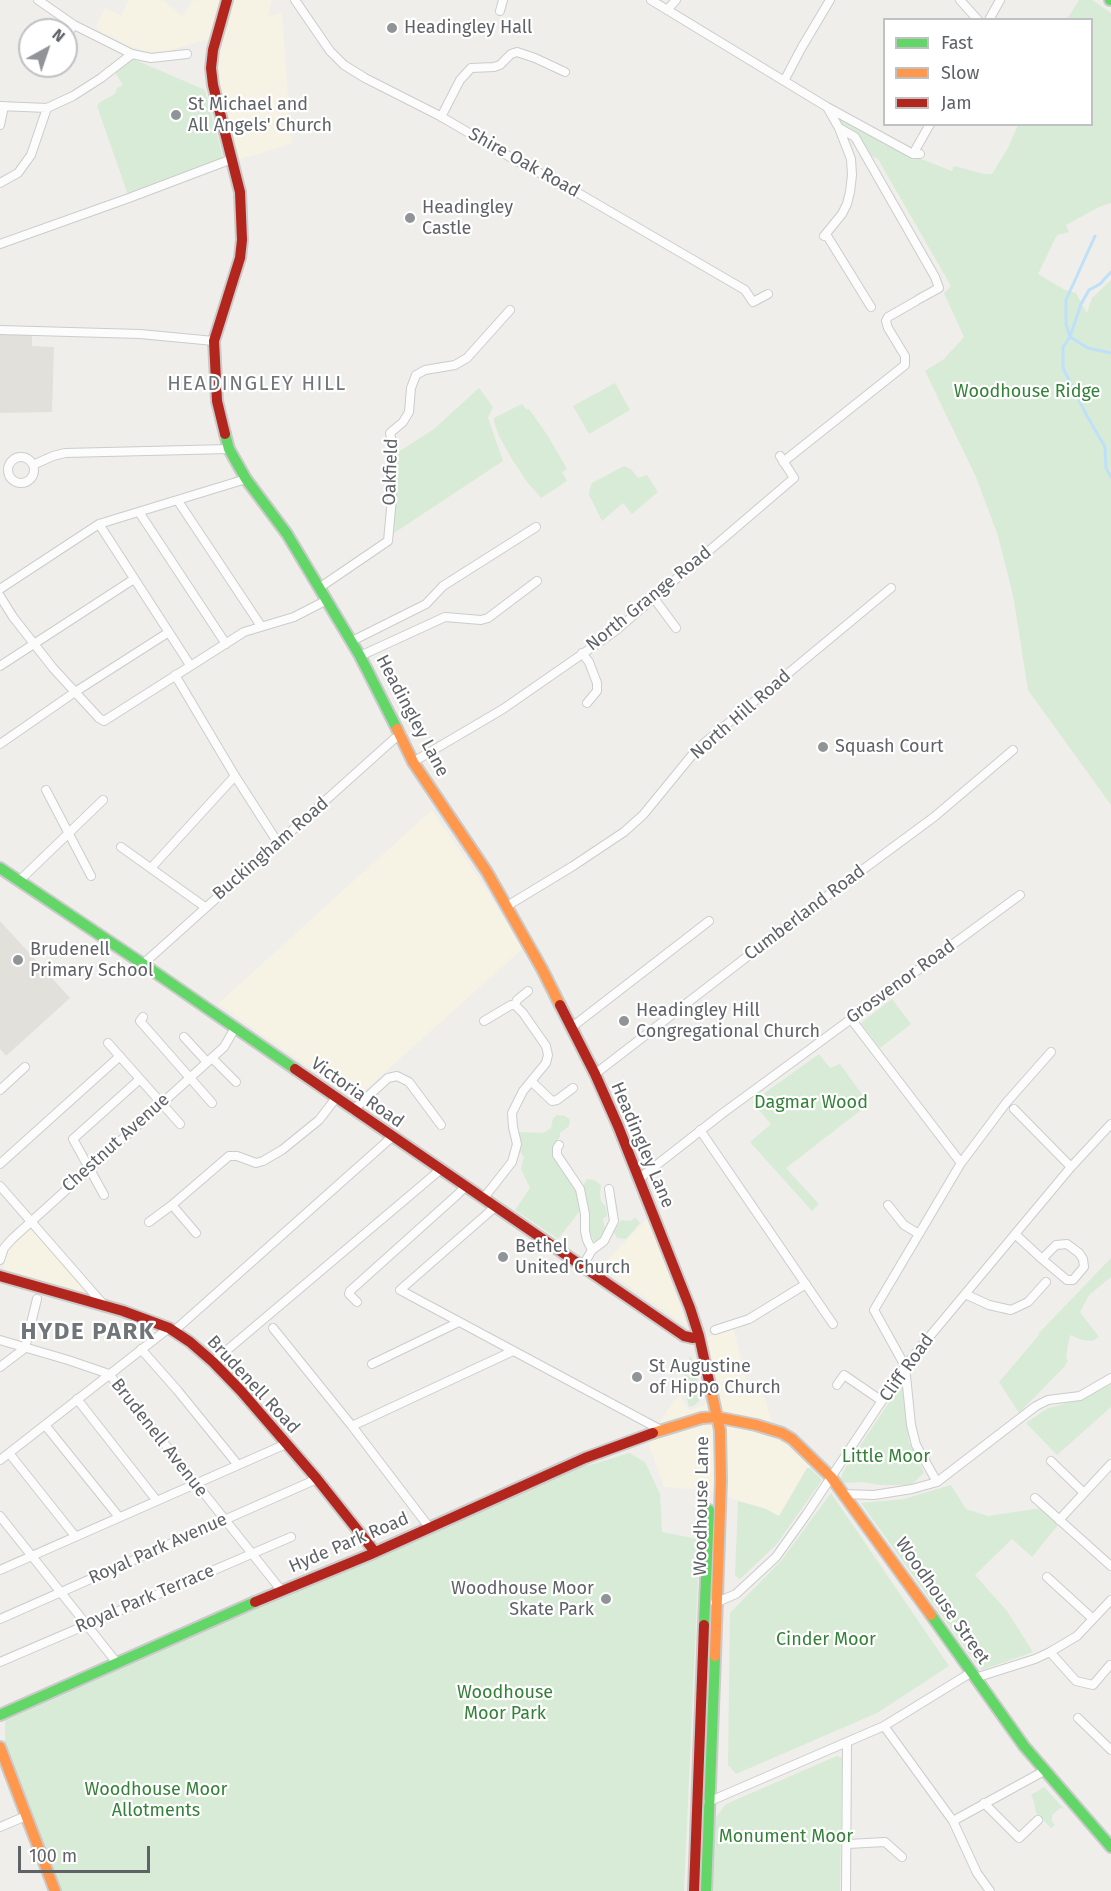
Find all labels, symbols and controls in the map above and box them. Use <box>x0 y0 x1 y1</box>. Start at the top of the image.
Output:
place label: Headingley Hall <box>404 17 532 39</box>
north arrow <box>18 18 78 78</box>
legend <box>883 18 1093 126</box>
marker: Headingley Hall <box>385 21 399 35</box>
text: N <box>48 25 69 46</box>
text: Fast <box>941 32 973 54</box>
text: Slow <box>941 62 979 84</box>
text: Jam <box>941 92 972 114</box>
place label: St Michael and All Angels' Church <box>188 94 332 136</box>
marker: St Michael and All Angels' Church <box>169 108 183 122</box>
street label: Shire Oak Road <box>465 123 583 203</box>
place label: Headingley Castle <box>422 197 513 240</box>
marker: Headingley Castle <box>403 211 417 225</box>
district label: HEADINGLEY HILL <box>167 372 347 396</box>
park label: Woodhouse Ridge <box>954 381 1100 403</box>
street label: Oakfield <box>379 438 403 506</box>
street label: North Grange Road <box>582 542 716 656</box>
street label: Headingley Lane <box>371 651 453 781</box>
street label: North Hill Road <box>686 666 796 764</box>
place label: Squash Court <box>835 736 944 758</box>
marker: Squash Court <box>816 740 830 754</box>
street label: Buckingham Road <box>209 793 333 905</box>
street label: Cumberland Road <box>740 861 870 965</box>
street label: Grosvenor Road <box>842 935 960 1029</box>
place label: Brudenell Primary School <box>30 939 153 982</box>
marker: Brudenell Primary School <box>11 953 25 967</box>
place label: Headingley Hill Congregational Church <box>636 1000 820 1042</box>
marker: Headingley Hill Congregational Church <box>617 1014 631 1028</box>
street label: Victoria Road <box>306 1053 408 1133</box>
street label: Headingley Lane <box>606 1079 678 1211</box>
street label: Chestnut Avenue <box>58 1089 174 1197</box>
park label: Dagmar Wood <box>754 1092 868 1114</box>
place label: Bethel United Church <box>515 1236 631 1278</box>
marker: Bethel United Church <box>496 1250 510 1264</box>
district label: HYDE PARK <box>21 1318 155 1346</box>
street label: Cliff Road <box>875 1330 939 1406</box>
street label: Brudenell Road <box>202 1332 304 1438</box>
place label: St Augustine of Hippo Church <box>649 1356 781 1398</box>
marker: St Augustine of Hippo Church <box>630 1370 644 1384</box>
street label: Brudenell Avenue <box>106 1374 212 1502</box>
street label: Woodhouse Lane <box>690 1436 714 1576</box>
park label: Little Moor <box>842 1446 930 1468</box>
street label: Hyde Park Road <box>286 1508 412 1578</box>
street label: Royal Park Avenue <box>85 1509 231 1589</box>
street label: Woodhouse Street <box>890 1533 994 1669</box>
street label: Royal Park Terrace <box>72 1560 218 1638</box>
place label: Woodhouse Moor Skate Park <box>451 1578 594 1620</box>
marker: Woodhouse Moor Skate Park <box>599 1592 613 1606</box>
park label: Cinder Moor <box>776 1629 876 1651</box>
park label: Woodhouse Moor Park <box>457 1682 553 1724</box>
park label: Woodhouse Moor Allotments <box>85 1779 227 1822</box>
park label: Monument Moor <box>719 1826 853 1848</box>
scale bar <box>21 1834 153 1872</box>
text: 100 m <box>29 1845 77 1867</box>

